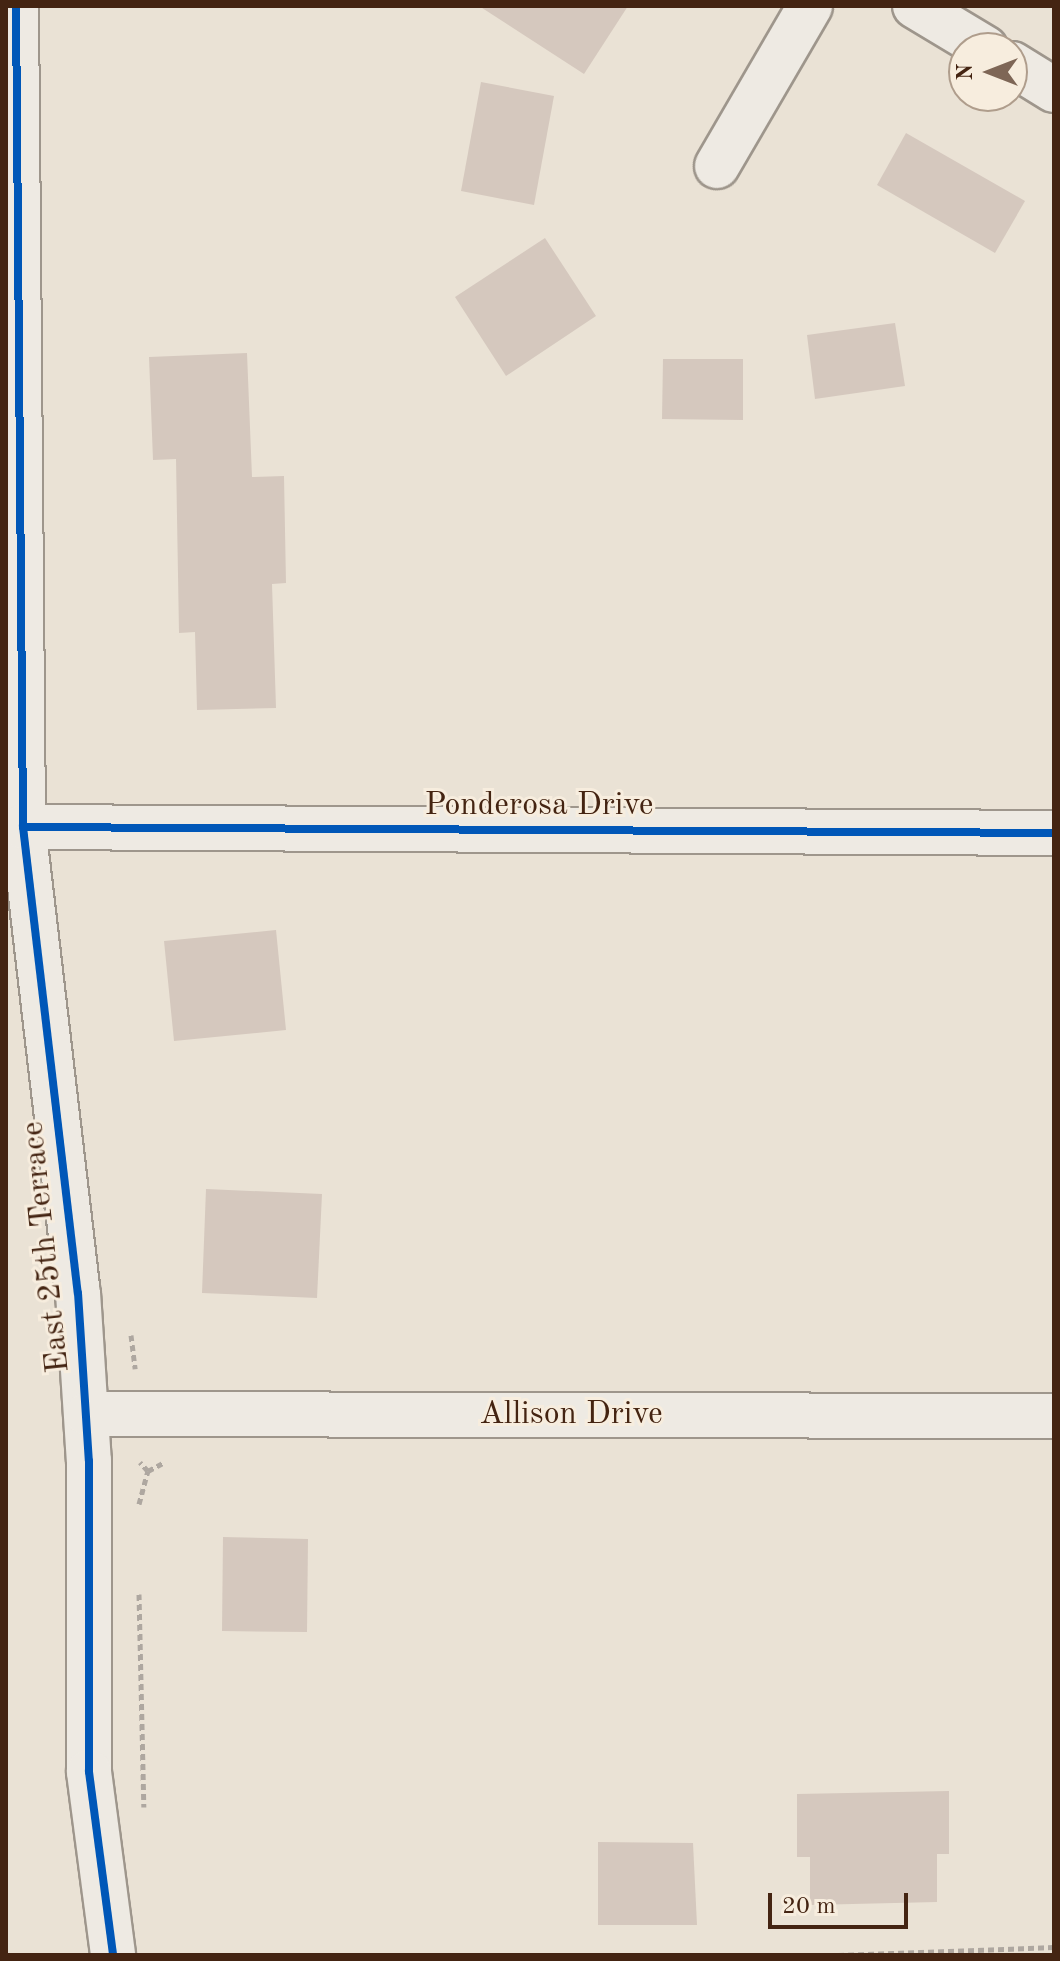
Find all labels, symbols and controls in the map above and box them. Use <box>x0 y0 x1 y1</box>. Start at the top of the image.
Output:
north arrow <box>948 32 1028 112</box>
text: N <box>955 64 977 80</box>
street label: Ponderosa Drive <box>424 787 654 825</box>
street label: East 25th Terrace <box>15 1119 79 1375</box>
street label: Allison Drive <box>479 1396 663 1434</box>
scale bar <box>772 1877 912 1927</box>
text: 20 m <box>782 1895 836 1919</box>

